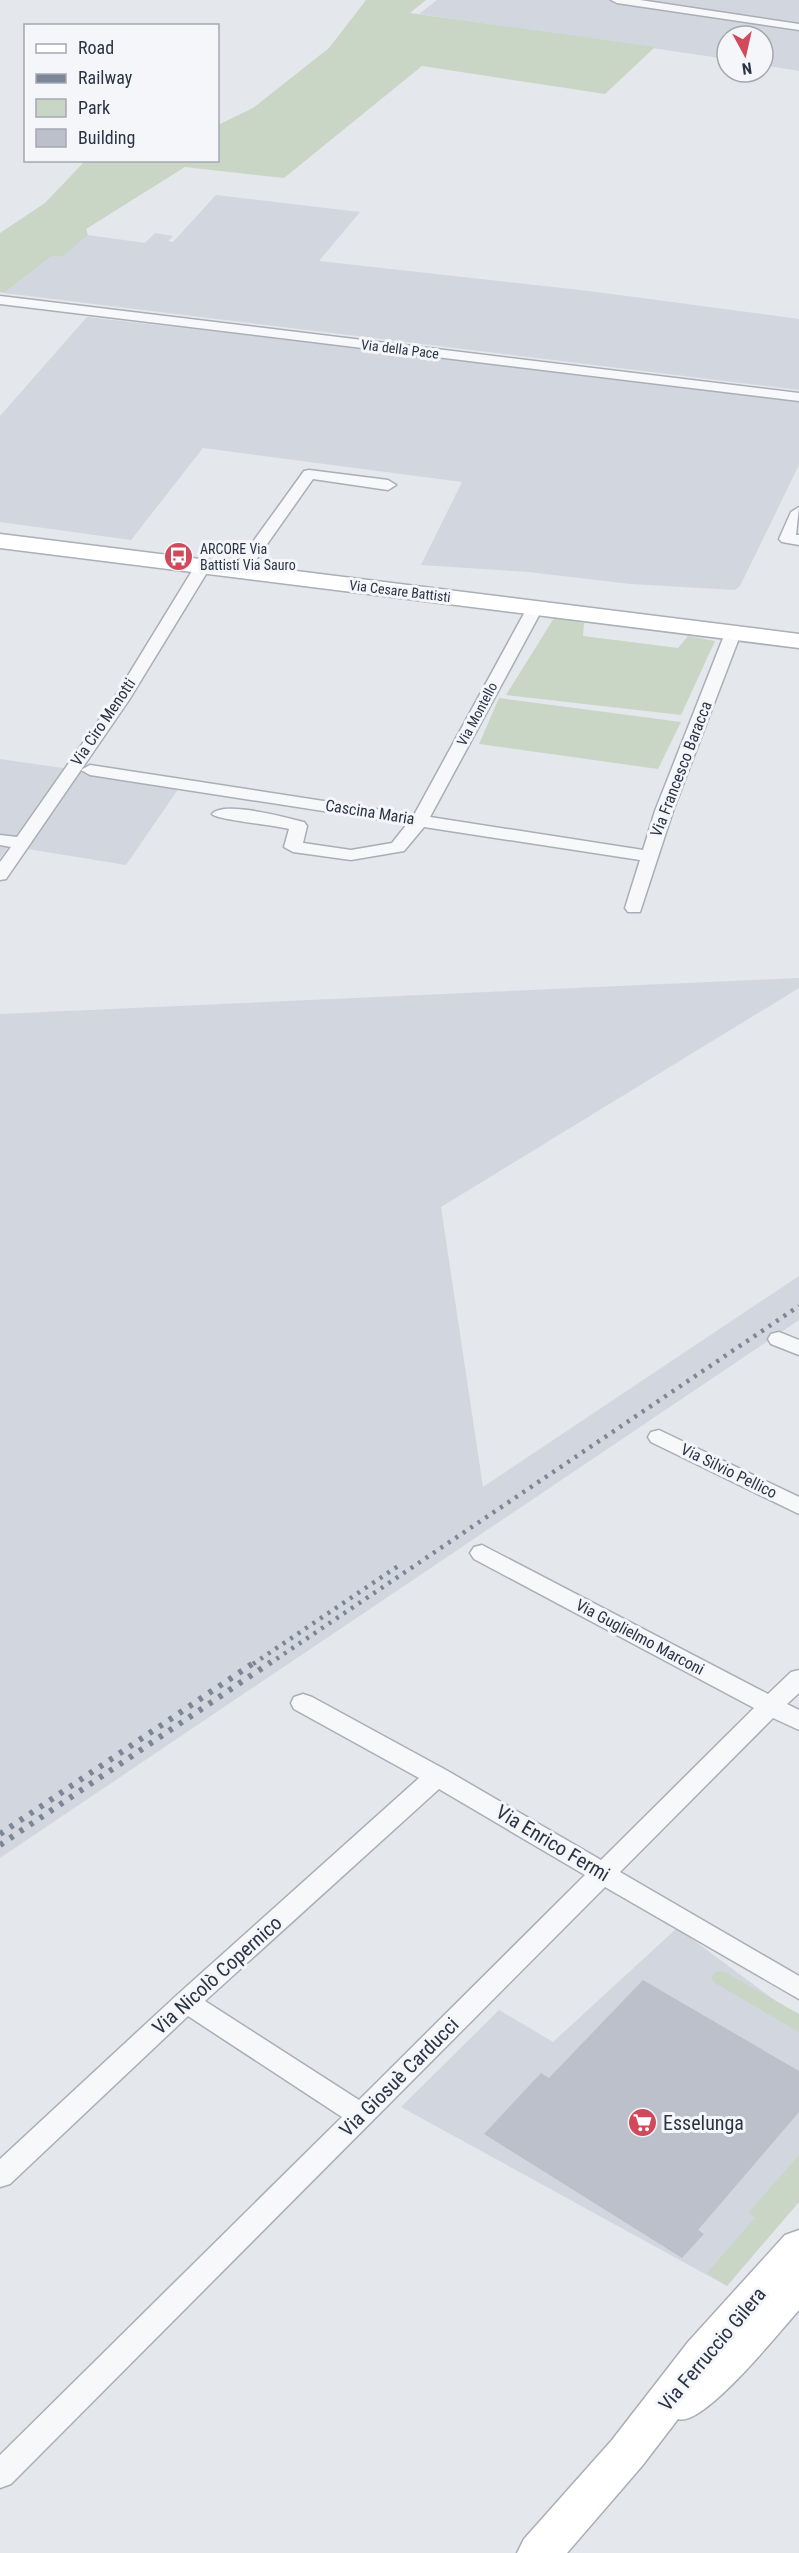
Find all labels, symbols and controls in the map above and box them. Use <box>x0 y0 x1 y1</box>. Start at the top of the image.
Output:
legend <box>24 24 219 162</box>
north arrow <box>715 24 775 84</box>
text: Road <box>78 37 114 58</box>
text: N <box>741 58 753 78</box>
text: Railway <box>78 67 133 88</box>
text: Park <box>78 97 110 118</box>
text: Building <box>78 127 135 148</box>
street label: Via della Pace <box>360 336 440 362</box>
bus stop icon: ARCORE Via Battisti Via Sauro <box>163 541 195 573</box>
place label: ARCORE Via Battisti Via Sauro <box>200 541 296 573</box>
street label: Via Cesare Battisti <box>348 577 452 605</box>
street label: Via Ciro Menotti <box>67 675 139 769</box>
street label: Via Montello <box>454 680 500 748</box>
street label: Via Francesco Baracca <box>646 698 716 840</box>
street label: Cascina Maria <box>324 796 416 828</box>
street label: Via Silvio Pellico <box>678 1440 780 1502</box>
street label: Via Guglielmo Marconi <box>573 1595 707 1679</box>
street label: Via Enrico Fermi <box>492 1800 614 1886</box>
street label: Via Nicolò Copernico <box>147 1911 287 2039</box>
street label: Via Giosuè Carducci <box>334 2012 464 2142</box>
supermarket icon: Esselunga <box>626 2107 658 2139</box>
place label: Esselunga <box>663 2111 744 2135</box>
street label: Via Ferruccio Gilera <box>653 2282 771 2416</box>

